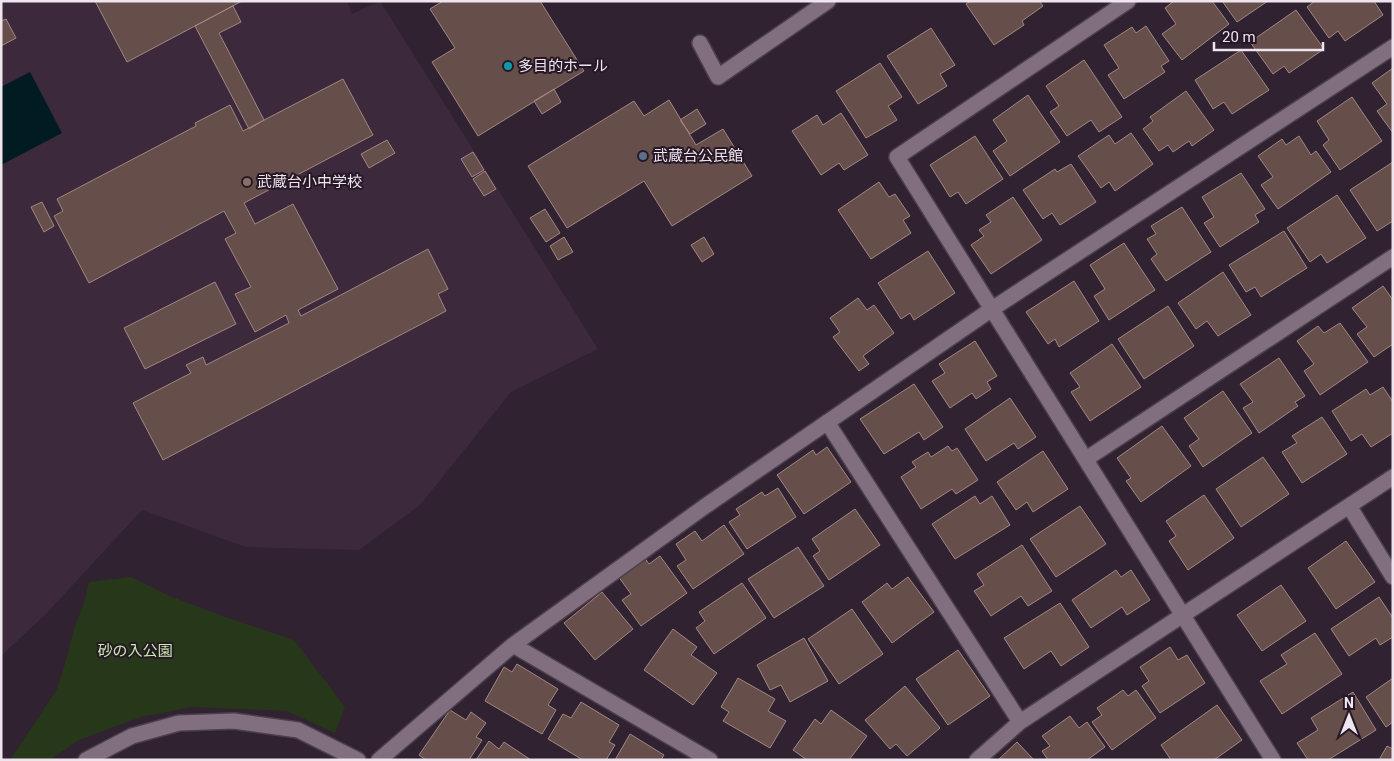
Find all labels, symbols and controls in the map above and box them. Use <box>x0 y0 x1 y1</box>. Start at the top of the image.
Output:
scale bar <box>1214 20 1323 52</box>
text: 20 m <box>1222 28 1256 46</box>
place label: 多目的ホール <box>518 57 608 75</box>
marker: 多目的ホール <box>502 60 514 72</box>
place label: 武蔵台公民館 <box>653 147 743 165</box>
marker: 武蔵台公民館 <box>637 150 649 162</box>
place label: 武蔵台小中学校 <box>257 173 362 191</box>
marker: 武蔵台小中学校 <box>241 176 253 188</box>
park label: 砂の入公園 <box>97 642 173 660</box>
north arrow <box>1324 691 1374 741</box>
text: N <box>1344 695 1354 711</box>

